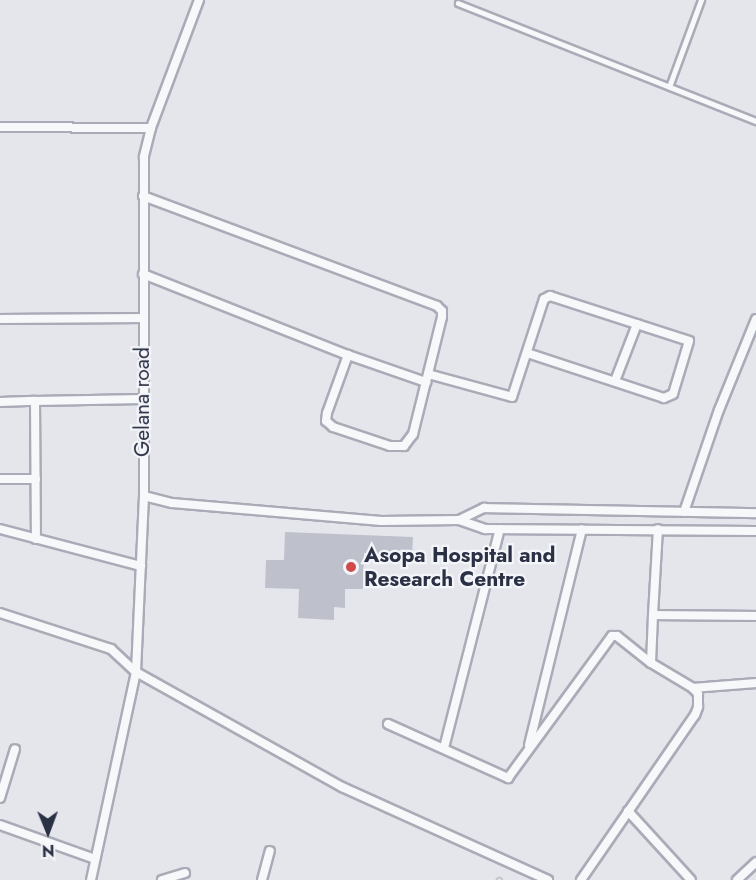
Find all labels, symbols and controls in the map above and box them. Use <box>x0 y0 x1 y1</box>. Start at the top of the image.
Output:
street label: Gelana road <box>129 347 155 457</box>
place label: Asopa Hospital and Research Centre <box>364 542 556 592</box>
marker: Asopa Hospital and Research Centre <box>342 558 360 576</box>
north arrow <box>18 802 78 862</box>
text: N <box>42 839 55 862</box>

